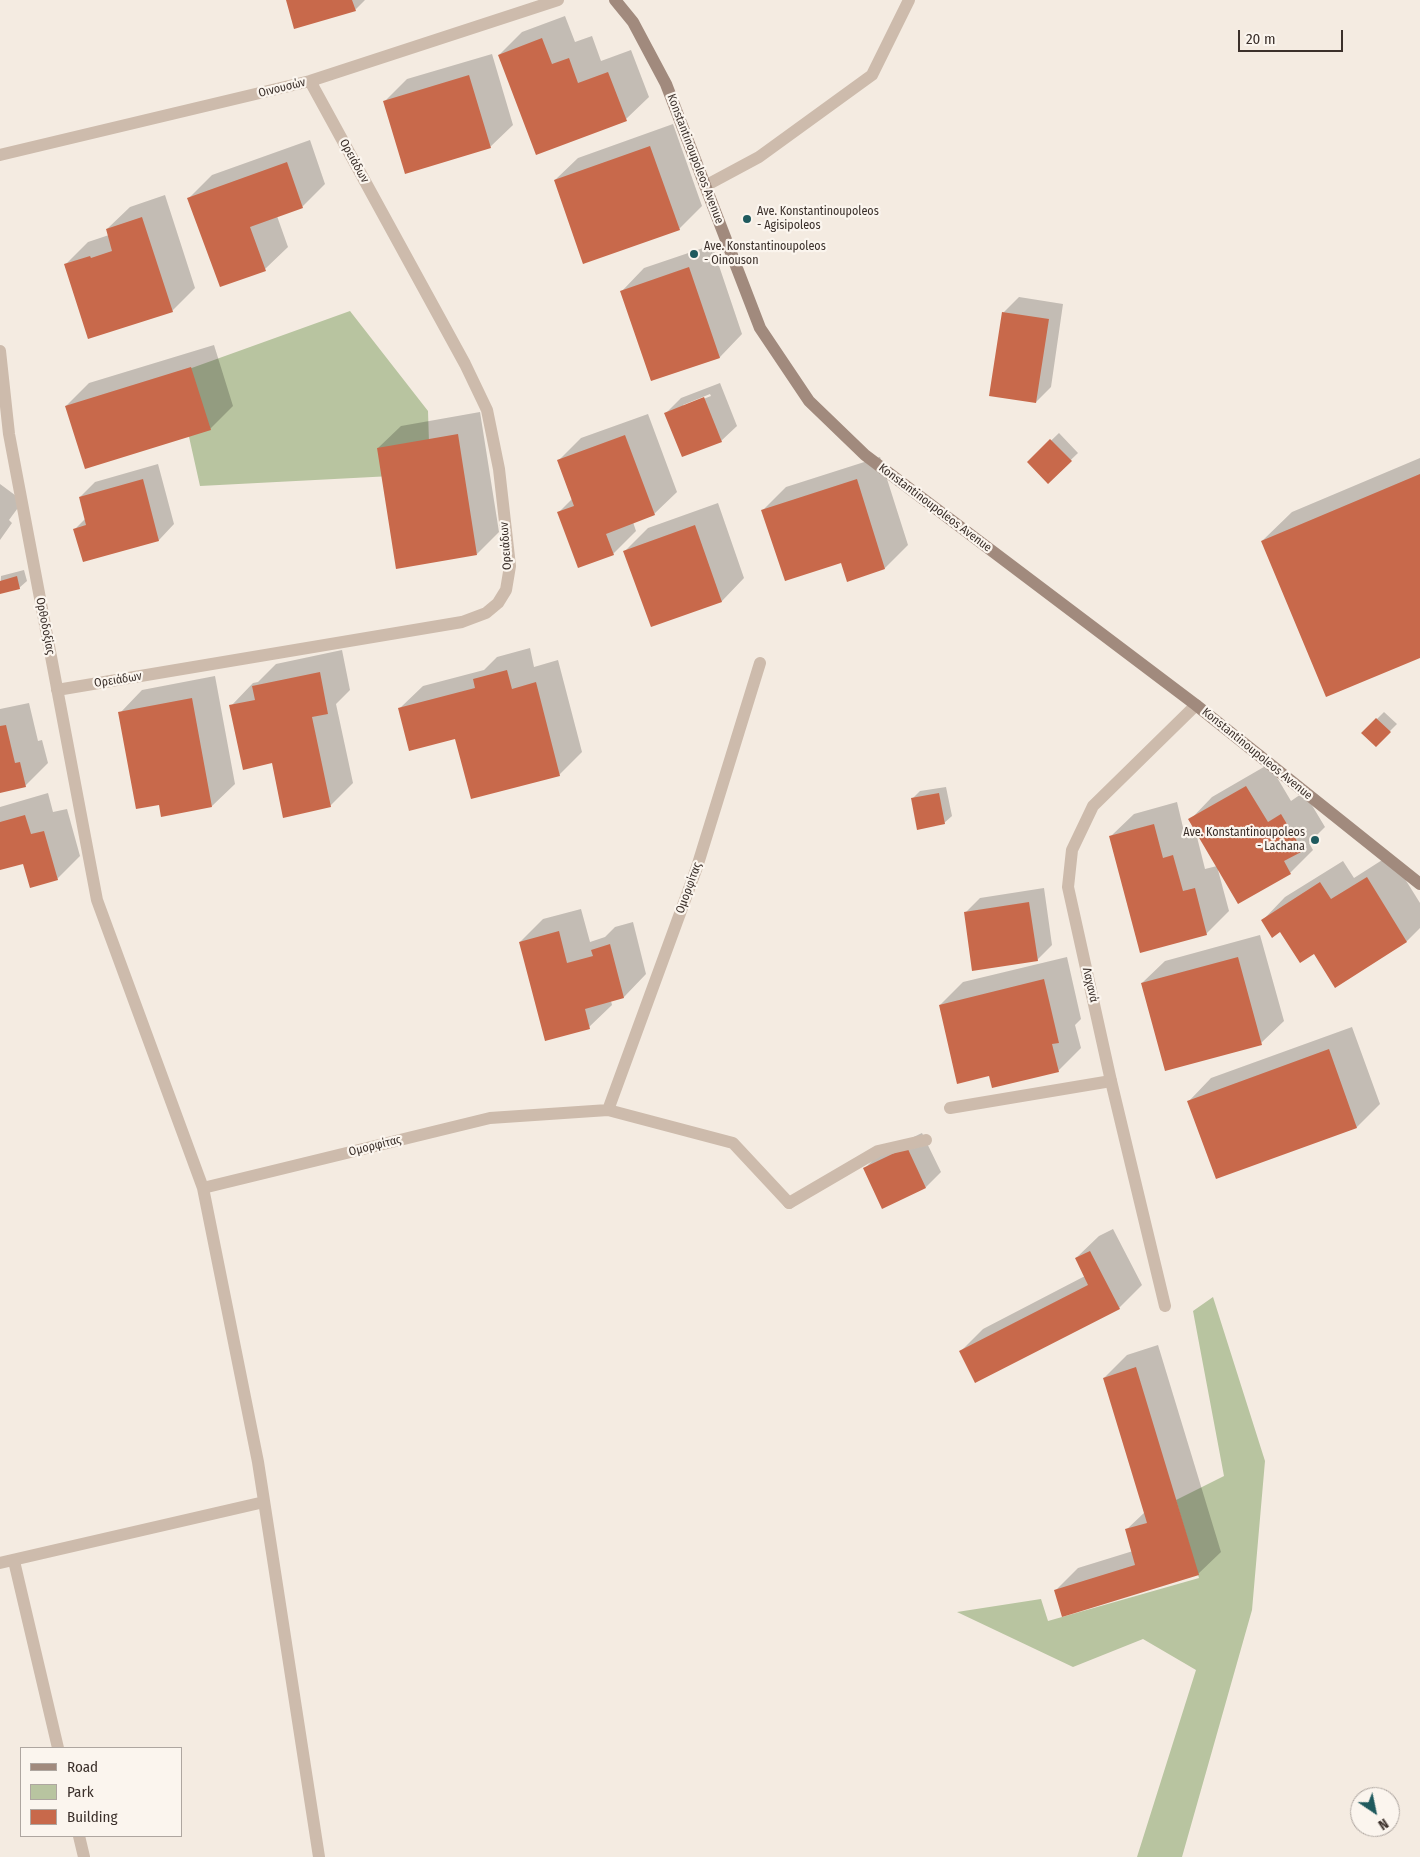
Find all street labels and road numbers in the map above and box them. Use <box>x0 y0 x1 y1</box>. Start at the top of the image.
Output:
street label: Οινουσών <box>257 75 307 101</box>
street label: Konstantinoupoleos Avenue <box>664 92 726 226</box>
street label: Ορειάδων <box>336 137 372 185</box>
street label: Konstantinoupoleos Avenue <box>876 461 994 555</box>
street label: Ορειάδων <box>497 522 515 570</box>
street label: Ορθοδοξίας <box>32 596 58 656</box>
street label: Ορειάδων <box>93 669 143 691</box>
street label: Konstantinoupoleos Avenue <box>1199 705 1315 803</box>
street label: Ομορφίτας <box>673 860 705 916</box>
street label: Λαχανά <box>1079 966 1101 1004</box>
street label: Ομορφίτας <box>347 1133 403 1159</box>

